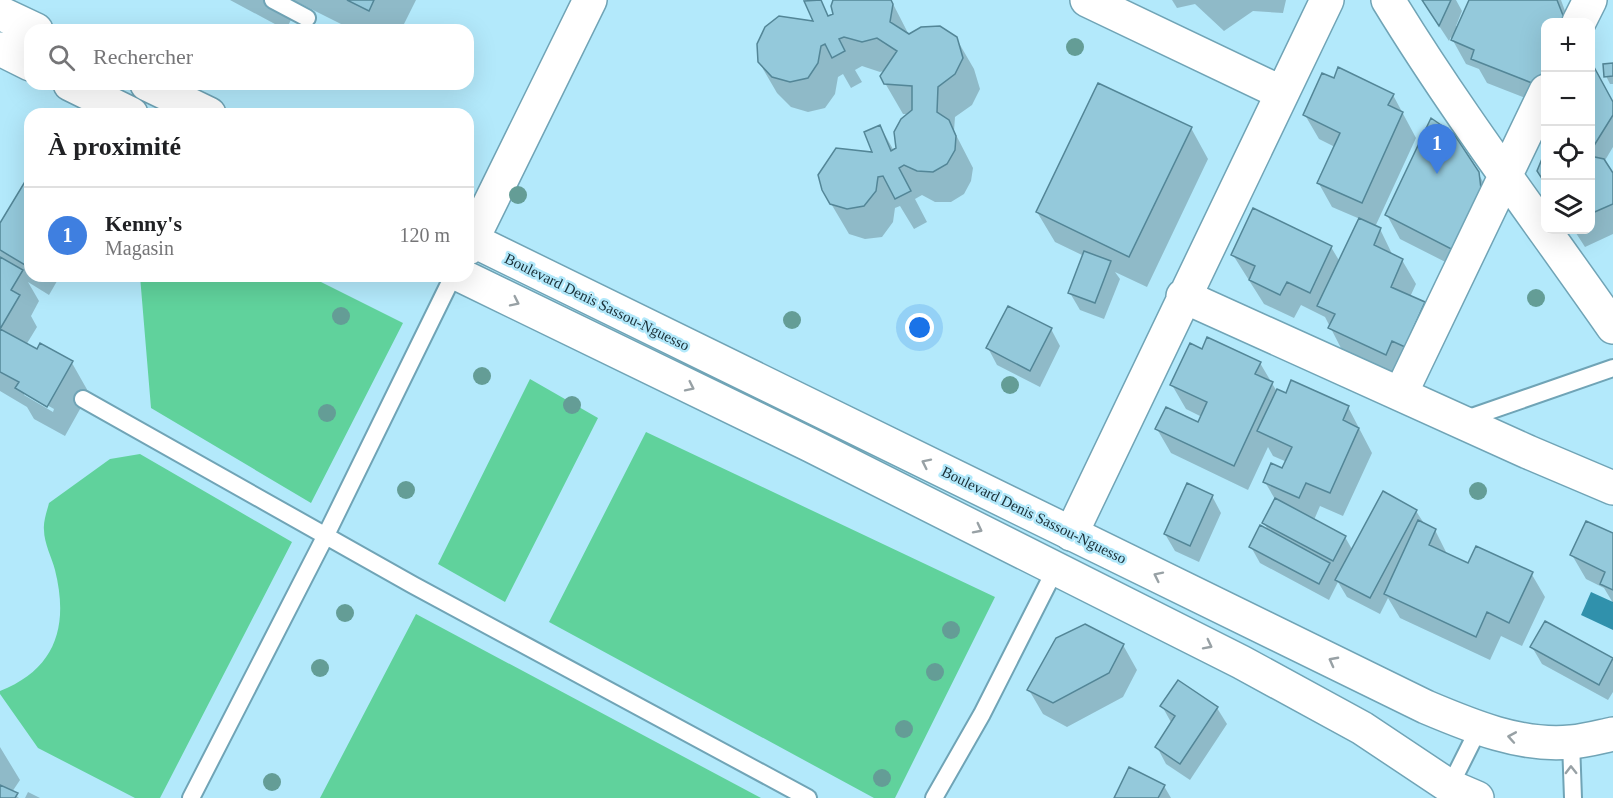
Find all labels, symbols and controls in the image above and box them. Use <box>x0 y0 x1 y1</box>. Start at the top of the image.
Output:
map controls <box>1541 18 1595 234</box>
button: + <box>1541 18 1595 72</box>
search box <box>24 24 474 90</box>
icon: search <box>45 41 78 74</box>
text: Rechercher <box>93 44 193 69</box>
button: − <box>1541 72 1595 126</box>
pin: 1 <box>1418 124 1456 174</box>
button: locate <box>1541 126 1595 180</box>
text: À proximité <box>48 132 181 161</box>
button: layers <box>1541 180 1595 234</box>
text: Kenny's <box>105 211 182 236</box>
text: 1 <box>63 224 73 246</box>
text: 120 m <box>399 224 450 246</box>
text: Magasin <box>105 237 174 259</box>
street label: Boulevard Denis Sassou-Nguesso <box>502 250 692 354</box>
one-way arrow <box>508 294 519 306</box>
your location <box>905 313 934 342</box>
one-way arrow <box>684 379 695 391</box>
one-way arrow <box>922 458 933 470</box>
street label: Boulevard Denis Sassou-Nguesso <box>939 463 1129 567</box>
one-way arrow <box>971 522 982 533</box>
one-way arrow <box>1154 572 1165 583</box>
one-way arrow <box>1202 638 1212 649</box>
one-way arrow <box>1329 657 1340 668</box>
one-way arrow <box>1508 731 1518 744</box>
one-way arrow <box>1565 766 1577 775</box>

